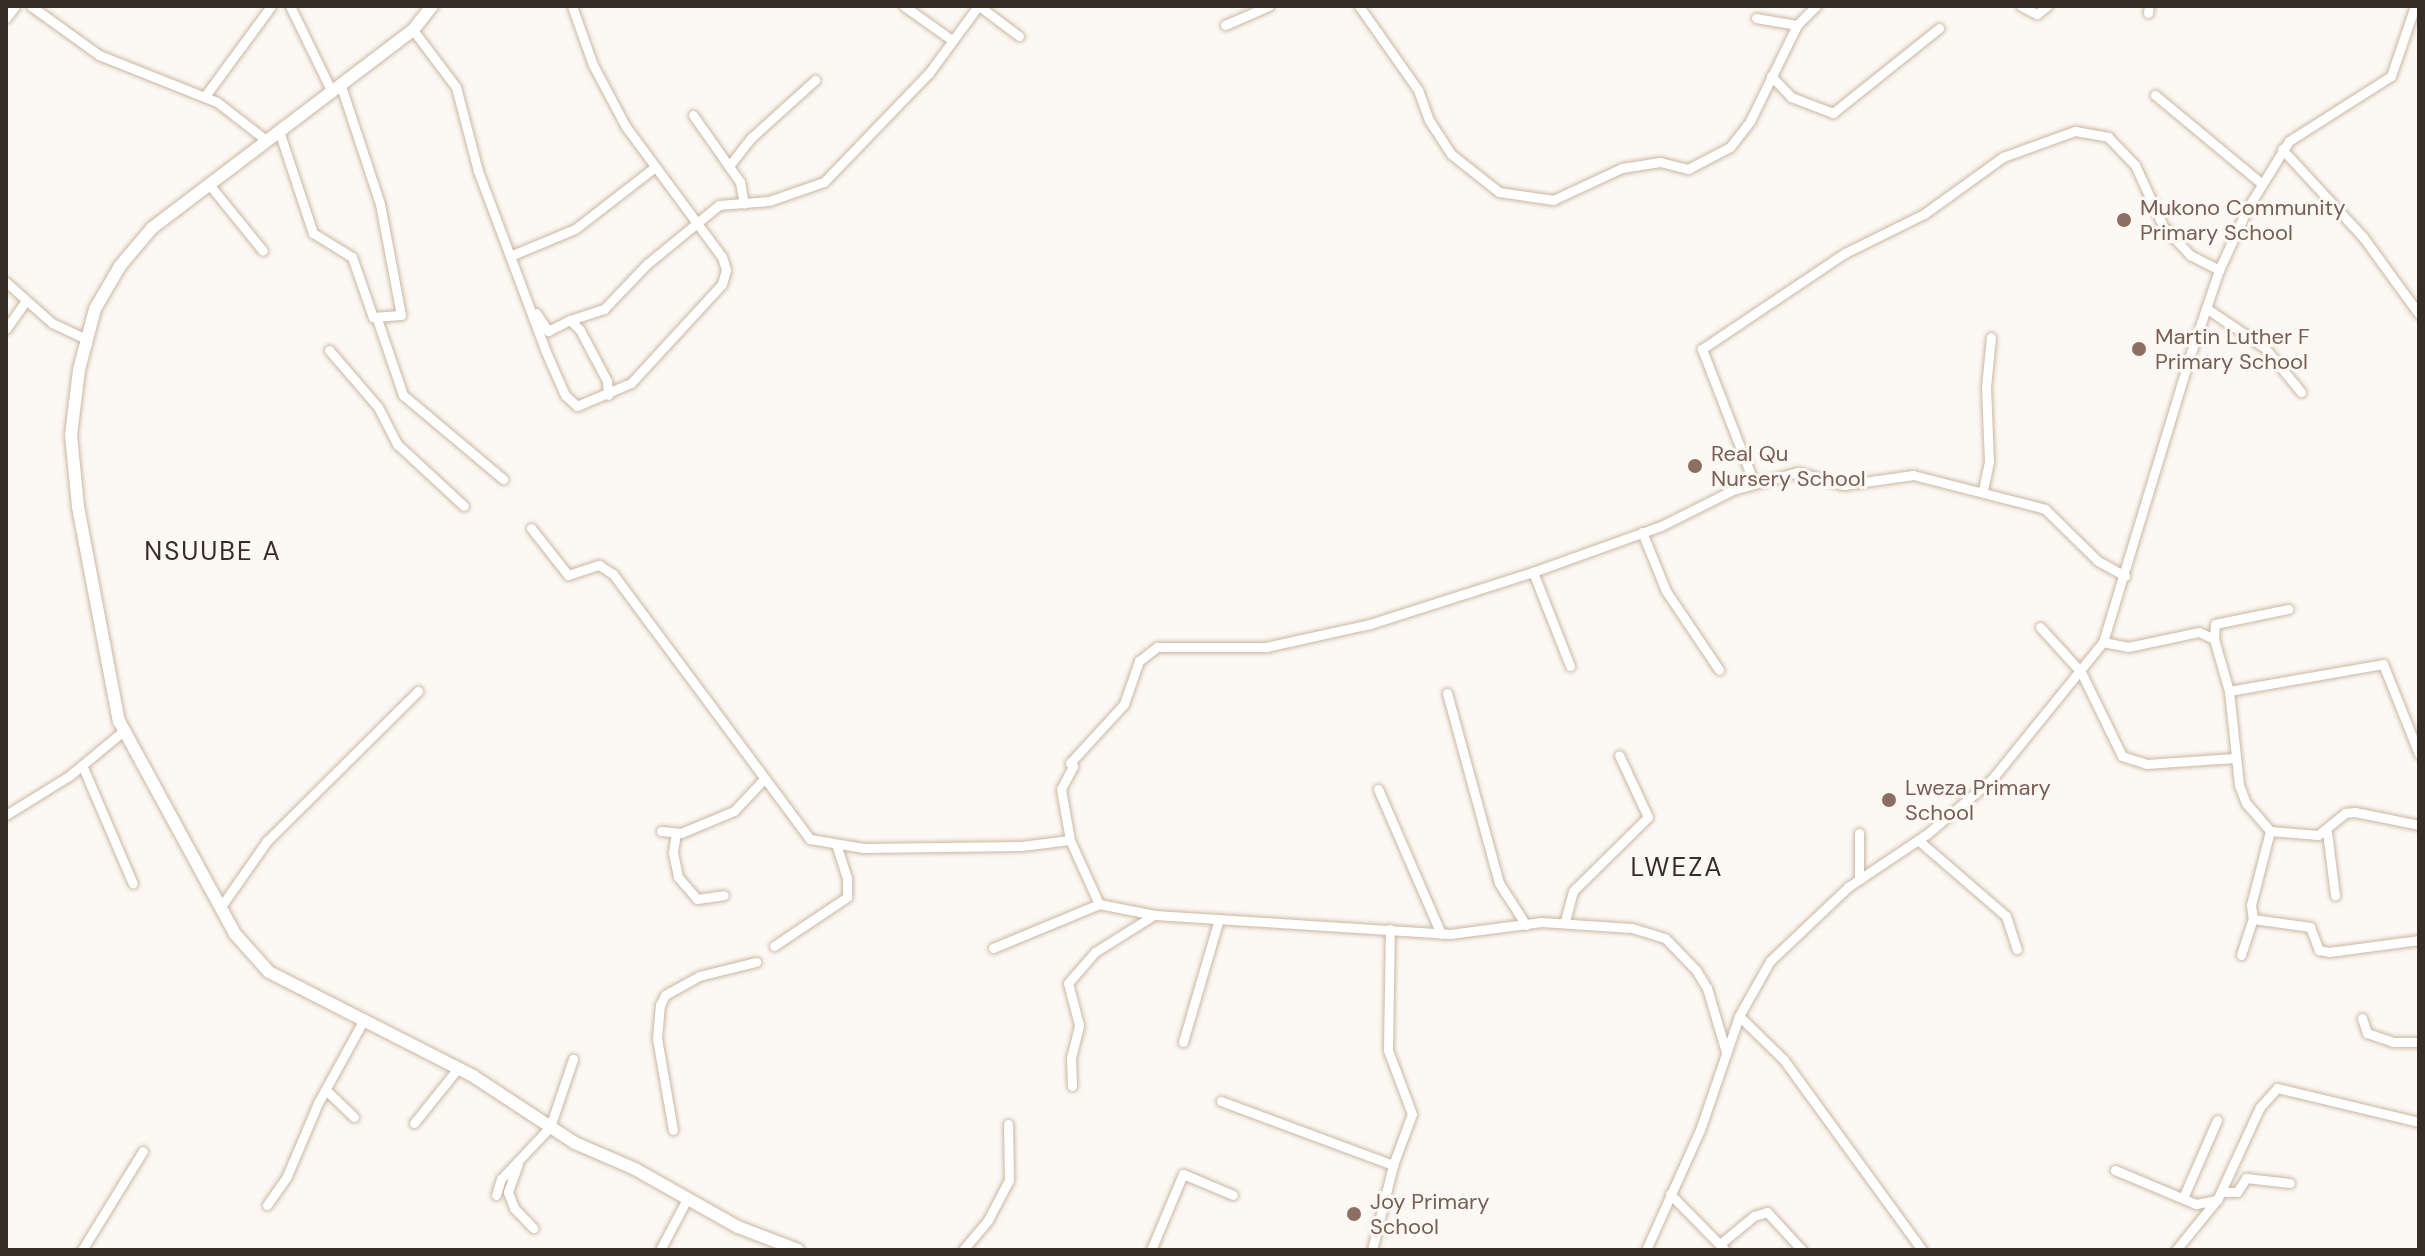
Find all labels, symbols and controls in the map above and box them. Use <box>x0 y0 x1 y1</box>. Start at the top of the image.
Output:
place label: Mukono Community Primary School <box>2140 194 2345 246</box>
marker: Mukono Community Primary School <box>2115 211 2133 229</box>
place label: Martin Luther F Primary School <box>2155 323 2310 374</box>
marker: Martin Luther F Primary School <box>2130 340 2148 358</box>
place label: Real Qu Nursery School <box>1711 440 1866 492</box>
marker: Real Qu Nursery School <box>1686 457 1704 475</box>
district label: NSUUBE A <box>144 536 282 568</box>
place label: Lweza Primary School <box>1905 774 2051 826</box>
marker: Lweza Primary School <box>1880 791 1898 809</box>
district label: LWEZA <box>1630 852 1724 884</box>
place label: Joy Primary School <box>1370 1188 1489 1240</box>
marker: Joy Primary School <box>1345 1205 1363 1223</box>

